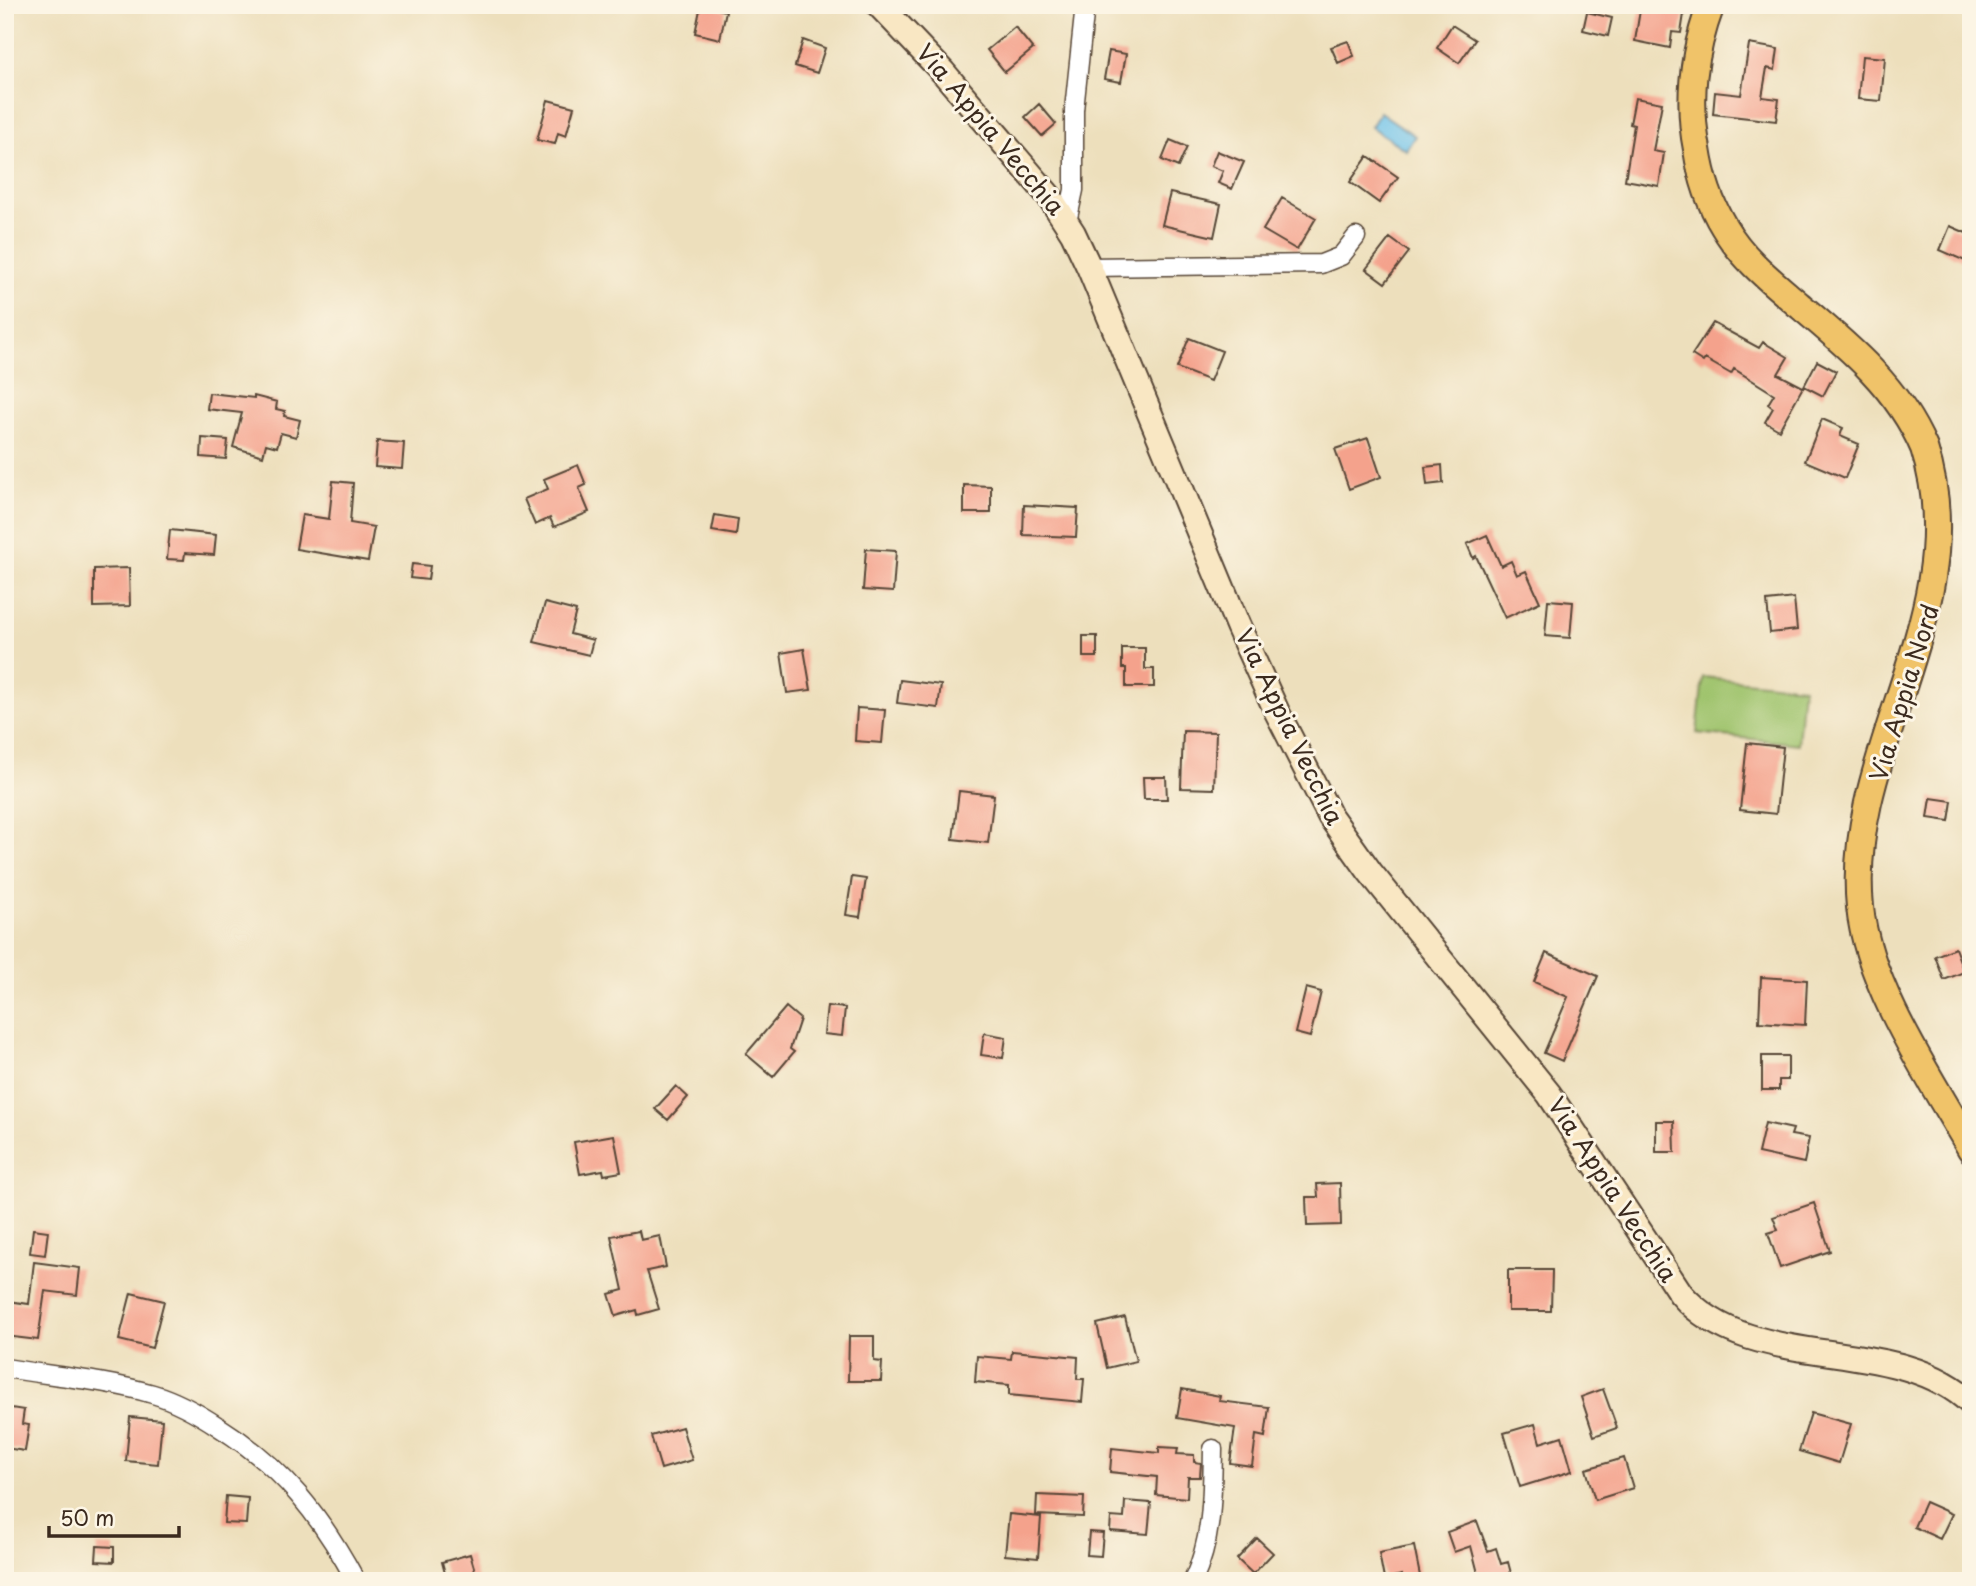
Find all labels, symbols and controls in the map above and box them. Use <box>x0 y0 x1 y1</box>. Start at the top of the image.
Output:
street label: Via Appia Vecchia <box>909 35 1075 223</box>
street label: Via Appia Nord <box>1859 599 1947 785</box>
street label: Via Appia Vecchia <box>1228 622 1354 831</box>
street label: Via Appia Vecchia <box>1540 1089 1688 1289</box>
scale bar <box>49 1495 178 1539</box>
text: 50 m <box>60 1501 114 1533</box>

